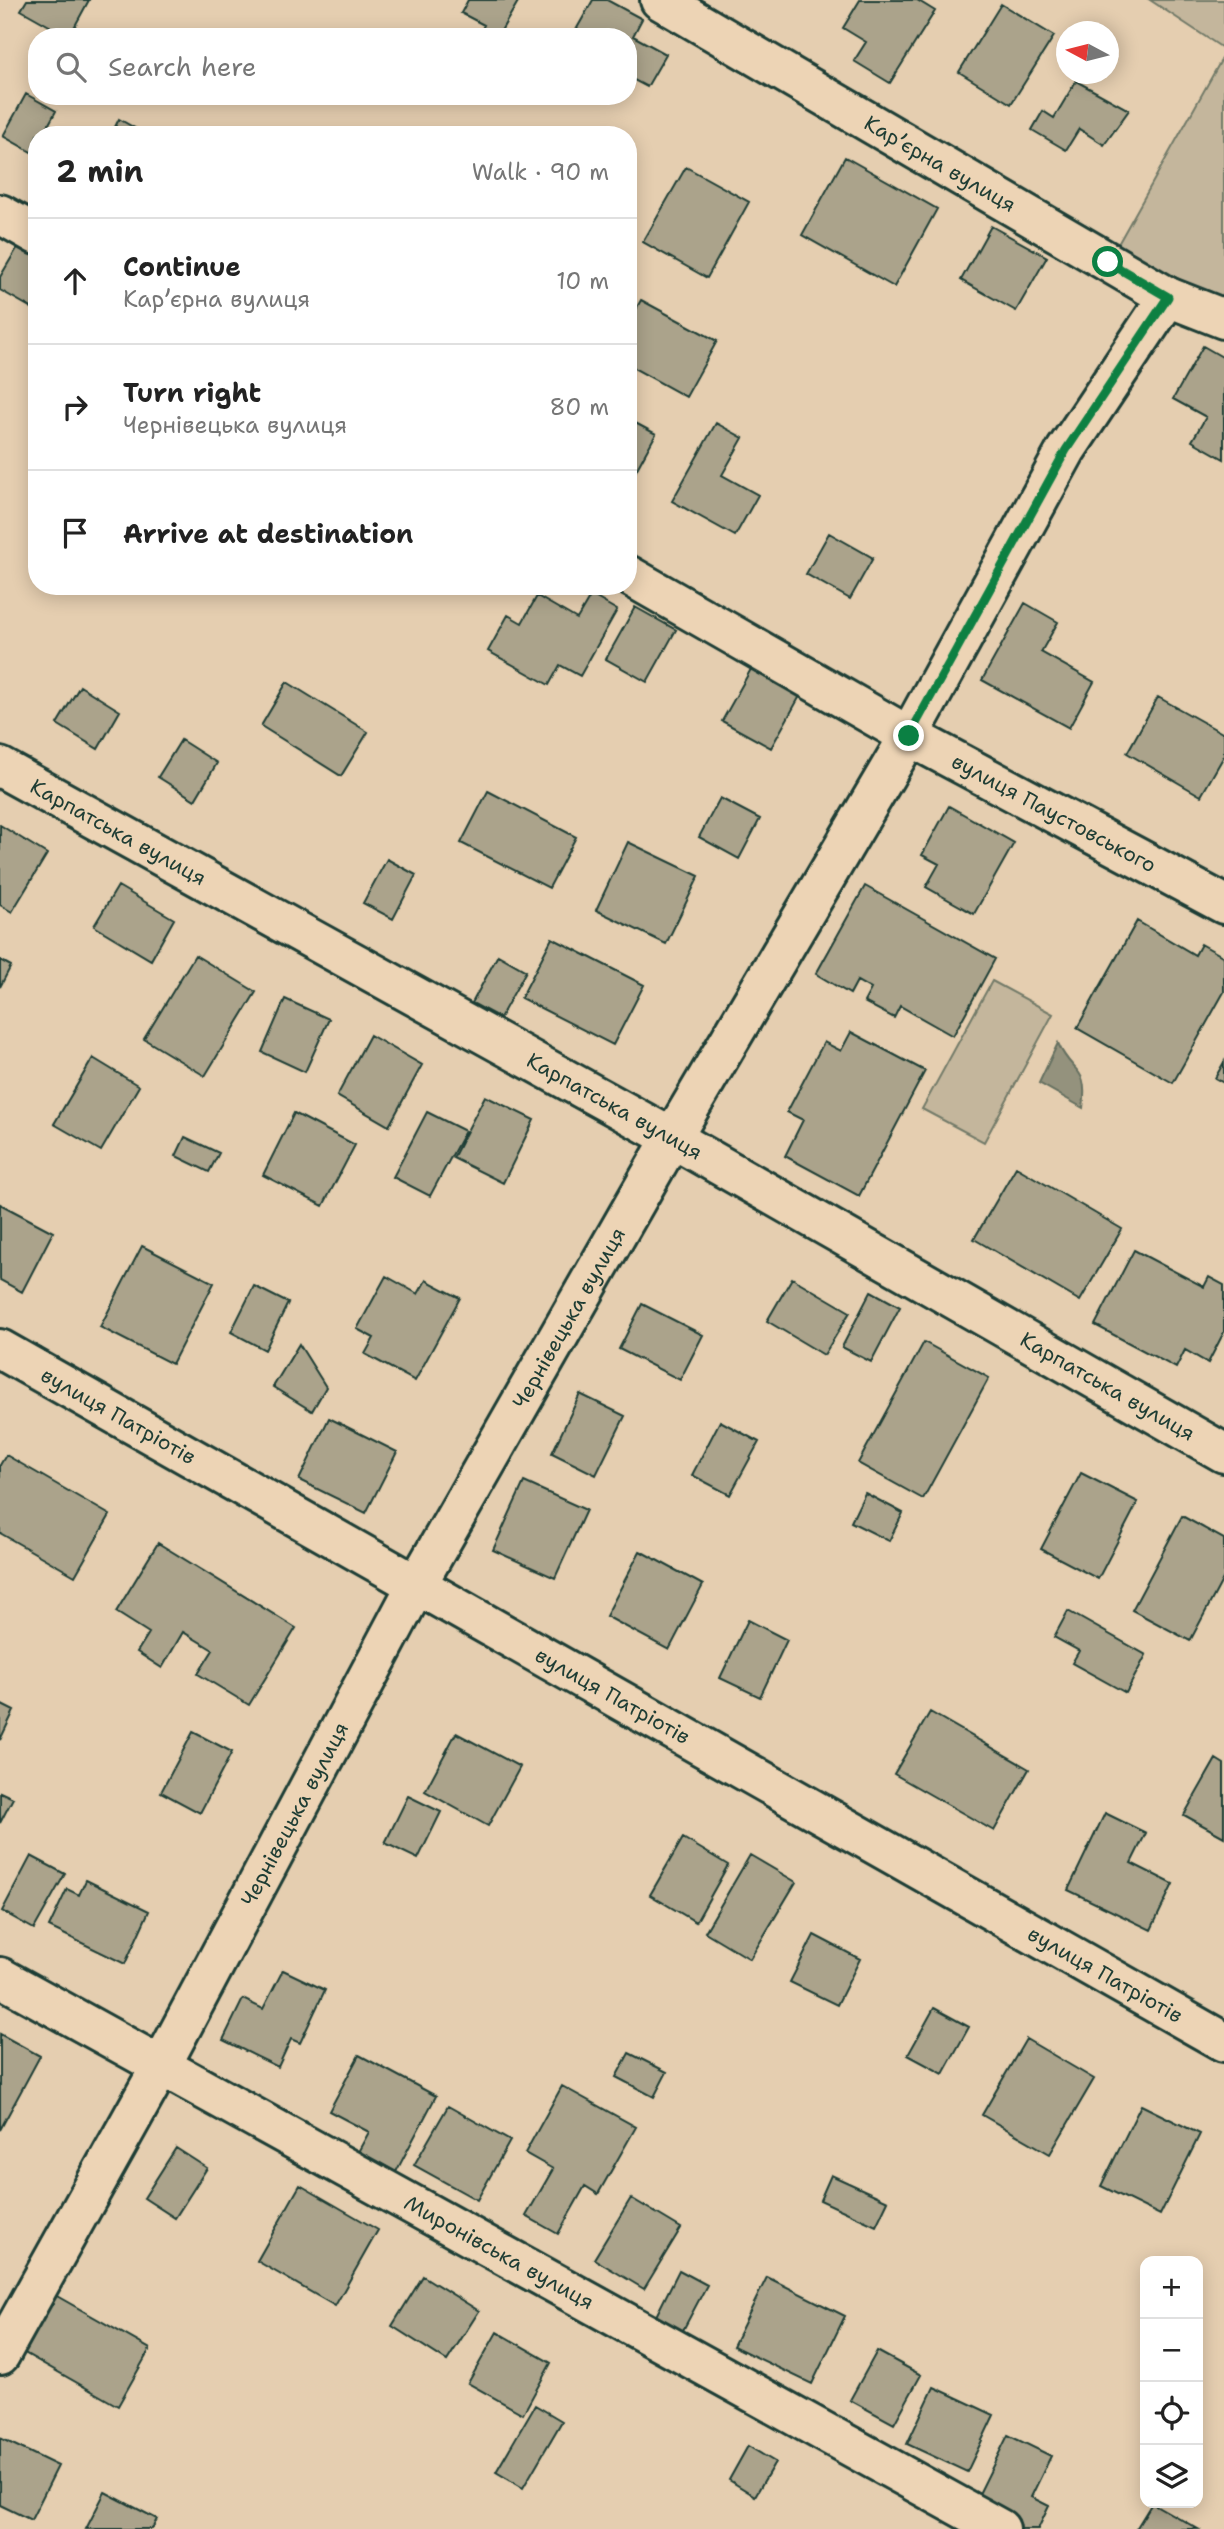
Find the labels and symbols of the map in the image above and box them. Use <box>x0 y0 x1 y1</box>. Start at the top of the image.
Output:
north arrow <box>1056 21 1119 84</box>
street label: Карʼєрна вулиця <box>859 109 1021 219</box>
route start <box>1092 246 1123 277</box>
route end <box>893 720 924 751</box>
street label: вулиця Паустовського <box>947 747 1161 879</box>
street label: Карпатська вулиця <box>25 772 211 892</box>
street label: Карпатська вулиця <box>522 1046 708 1166</box>
street label: Чернівецька вулиця <box>506 1222 632 1414</box>
street label: Карпатська вулиця <box>1015 1326 1200 1447</box>
street label: вулиця Патріотів <box>36 1361 201 1471</box>
street label: вулиця Патріотів <box>530 1641 695 1751</box>
street label: Чернівецька вулиця <box>234 1717 355 1911</box>
street label: вулиця Патріотів <box>1023 1920 1188 2030</box>
street label: Миронівська вулиця <box>399 2189 599 2316</box>

